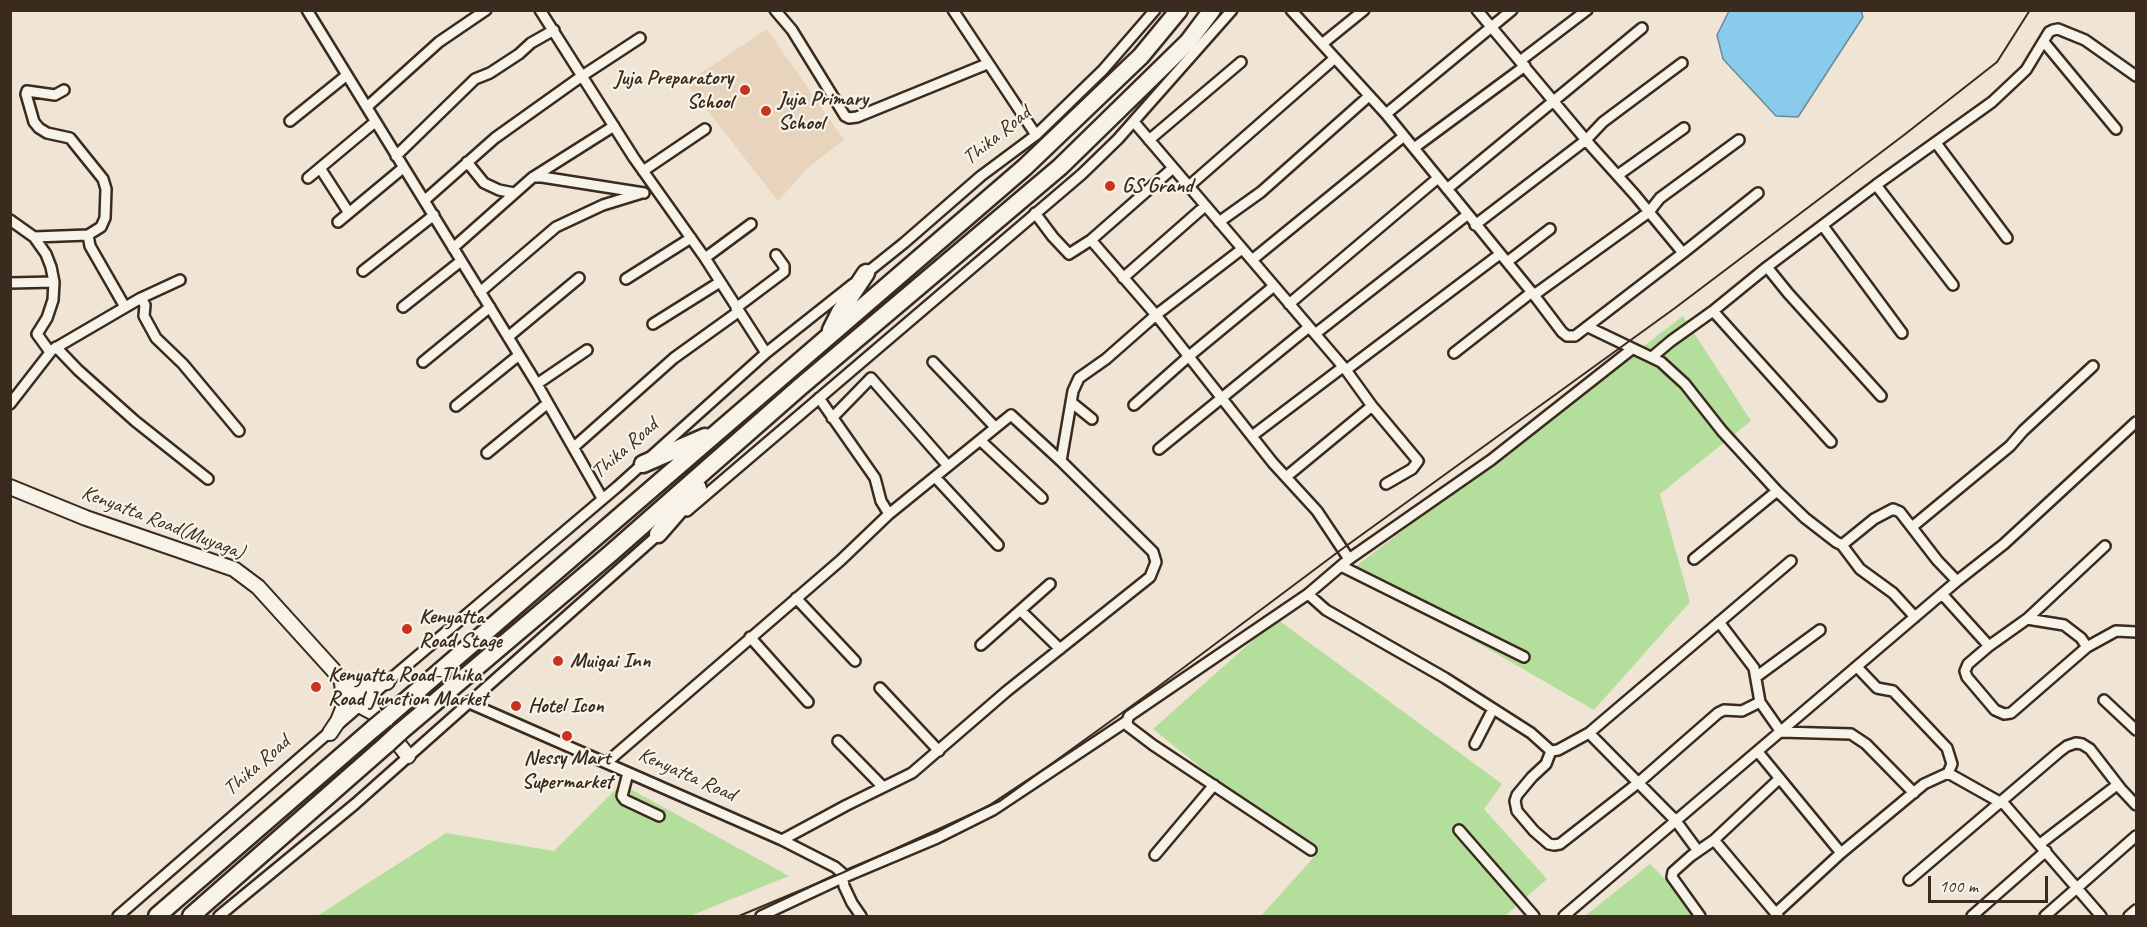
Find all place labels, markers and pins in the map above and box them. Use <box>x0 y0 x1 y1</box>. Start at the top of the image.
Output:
place label: Juja Preparatory School <box>614 65 733 115</box>
marker: Juja Preparatory School <box>738 83 752 97</box>
place label: Juja Primary School <box>778 86 868 136</box>
marker: Juja Primary School <box>759 104 773 118</box>
place label: GS Grand <box>1122 173 1193 199</box>
marker: GS Grand <box>1103 179 1117 193</box>
place label: Kenyatta Road Stage <box>419 604 502 654</box>
marker: Kenyatta Road Stage <box>400 622 414 636</box>
place label: Muigai Inn <box>570 648 650 674</box>
marker: Muigai Inn <box>551 654 565 668</box>
place label: Kenyatta Road-Thika Road Junction Market <box>328 662 488 712</box>
marker: Kenyatta Road-Thika Road Junction Market <box>309 680 323 694</box>
place label: Hotel Icon <box>528 693 604 719</box>
marker: Hotel Icon <box>509 699 523 713</box>
marker: Nessy Mart Supermarket <box>560 729 574 743</box>
place label: Nessy Mart Supermarket <box>522 745 612 795</box>

